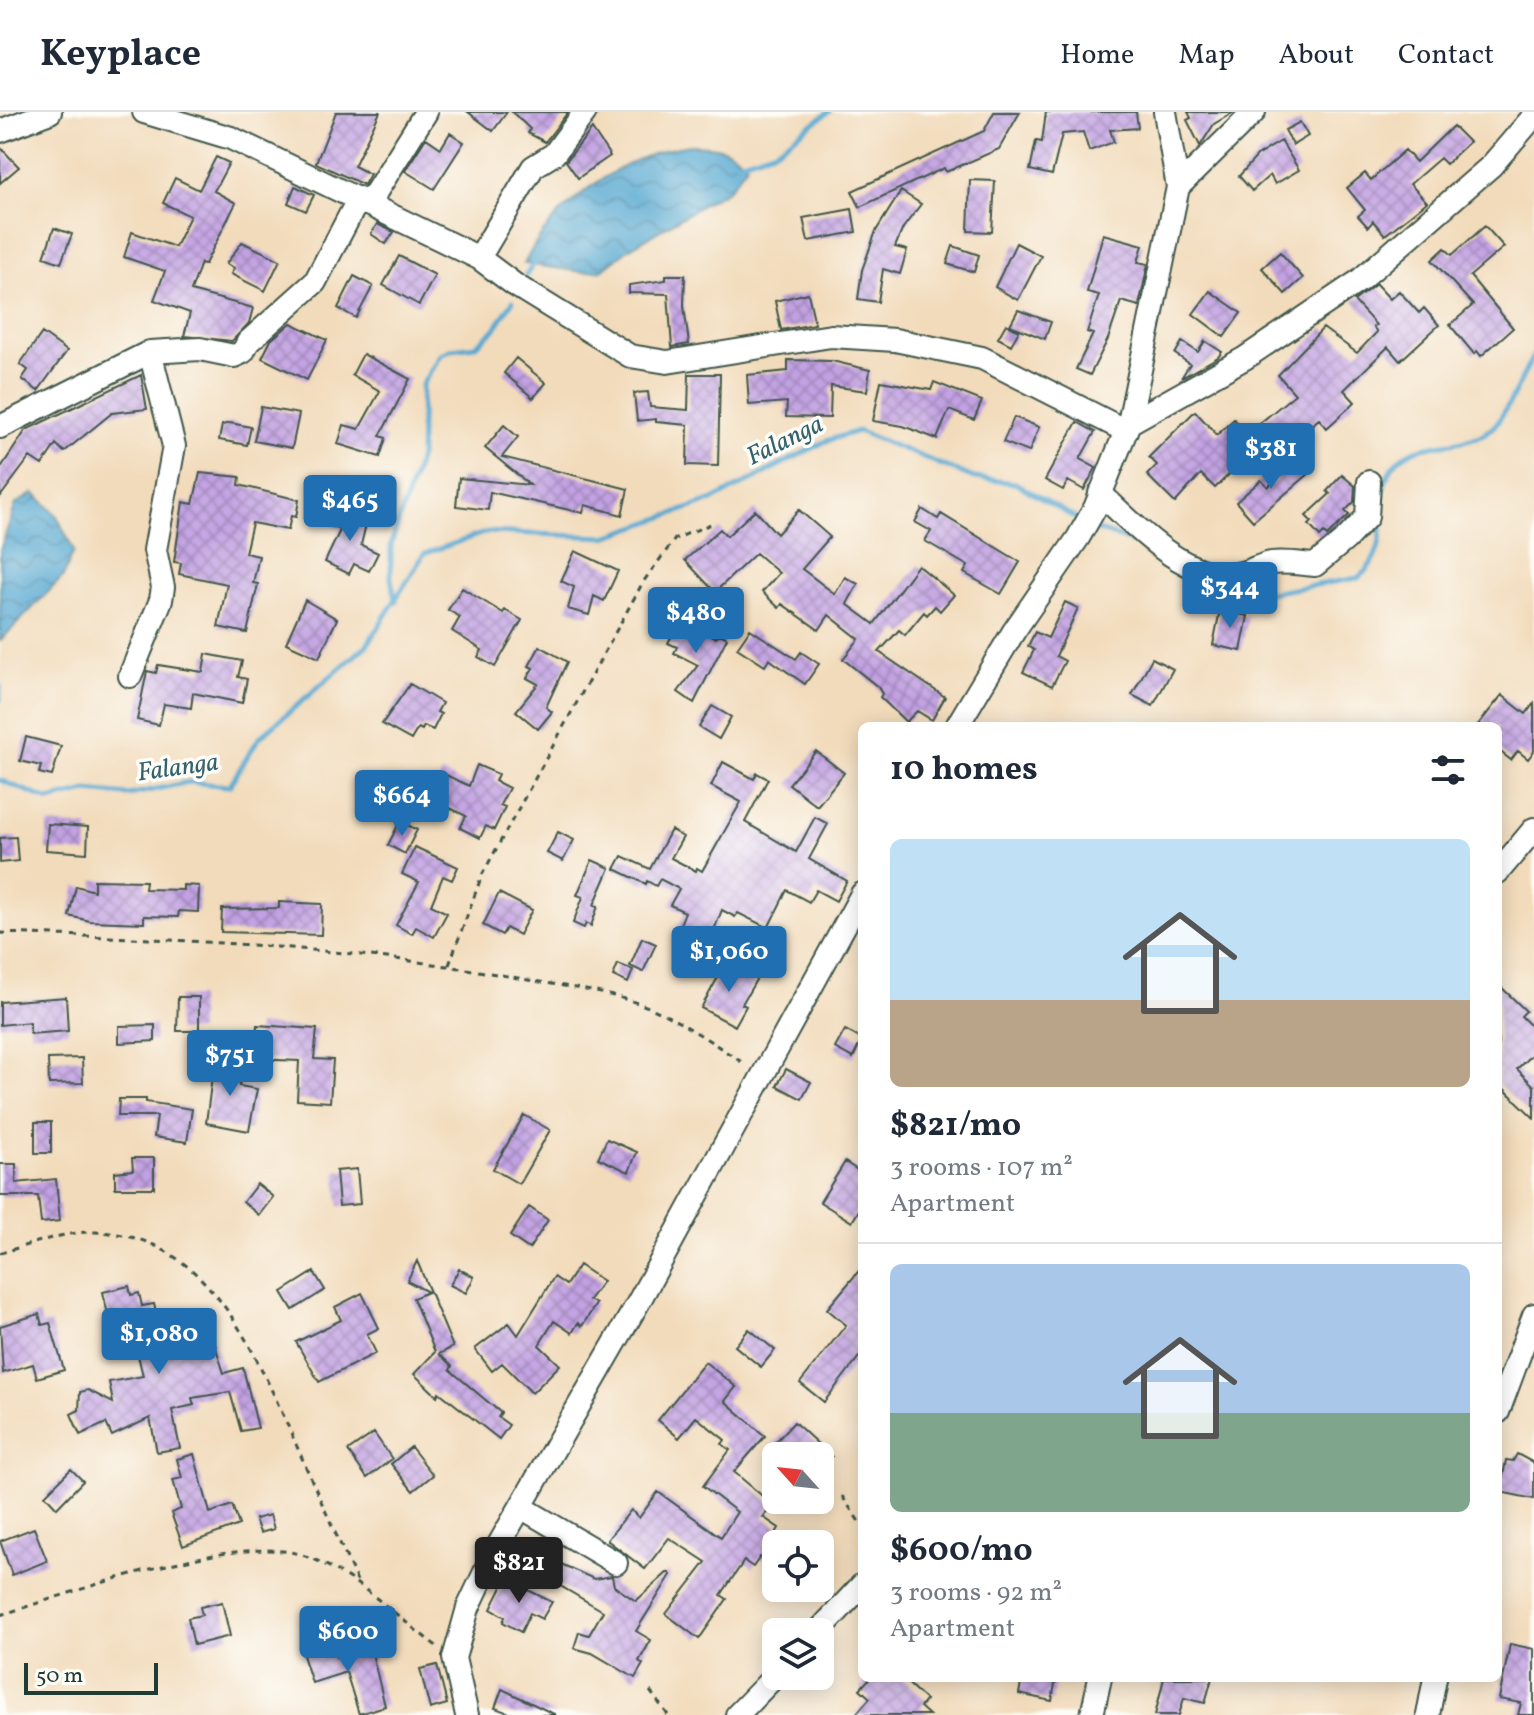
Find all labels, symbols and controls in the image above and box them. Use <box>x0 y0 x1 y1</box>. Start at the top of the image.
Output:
text: Keyplace <box>40 29 201 82</box>
text: Home <box>1060 36 1134 75</box>
text: Map <box>1178 36 1234 75</box>
text: About <box>1278 36 1354 75</box>
text: Contact <box>1398 36 1494 75</box>
water label: Falanga <box>740 407 830 475</box>
pin: $381 <box>1224 423 1318 491</box>
text: $381 <box>1245 431 1297 467</box>
pin: $465 <box>303 475 397 543</box>
text: $465 <box>322 483 378 519</box>
pin: $344 <box>1183 562 1277 630</box>
text: $344 <box>1200 570 1260 606</box>
pin: $480 <box>649 587 743 655</box>
text: $480 <box>666 595 726 631</box>
water label: Falanga <box>135 744 221 792</box>
text: 10 homes <box>890 747 1038 794</box>
icon: filters <box>1426 748 1470 792</box>
pin: $664 <box>355 770 449 838</box>
text: $664 <box>373 778 431 814</box>
icon: home <box>1108 891 1252 1035</box>
pin: $1,060 <box>664 926 794 994</box>
text: $1,060 <box>690 934 768 970</box>
pin: $751 <box>183 1030 277 1098</box>
text: $751 <box>205 1038 255 1074</box>
text: $821/mo <box>890 1103 1021 1150</box>
text: 3 rooms · 107 m² <box>890 1150 1073 1186</box>
text: Apartment <box>890 1186 1015 1222</box>
pin: $1,080 <box>94 1308 224 1376</box>
text: $1,080 <box>120 1316 198 1352</box>
icon: home <box>1108 1316 1252 1460</box>
north arrow <box>762 1442 834 1514</box>
map controls <box>762 1442 834 1690</box>
text: $600/mo <box>890 1528 1033 1575</box>
button: locate <box>762 1530 834 1602</box>
pin: $821 <box>472 1537 566 1605</box>
text: $821 <box>493 1545 545 1581</box>
text: 3 rooms · 92 m² <box>890 1575 1062 1611</box>
pin: $600 <box>301 1606 395 1674</box>
text: Apartment <box>890 1611 1015 1647</box>
text: $600 <box>317 1614 379 1650</box>
button: layers <box>762 1618 834 1690</box>
scale bar <box>24 1659 158 1695</box>
text: 50 m <box>36 1661 83 1692</box>

